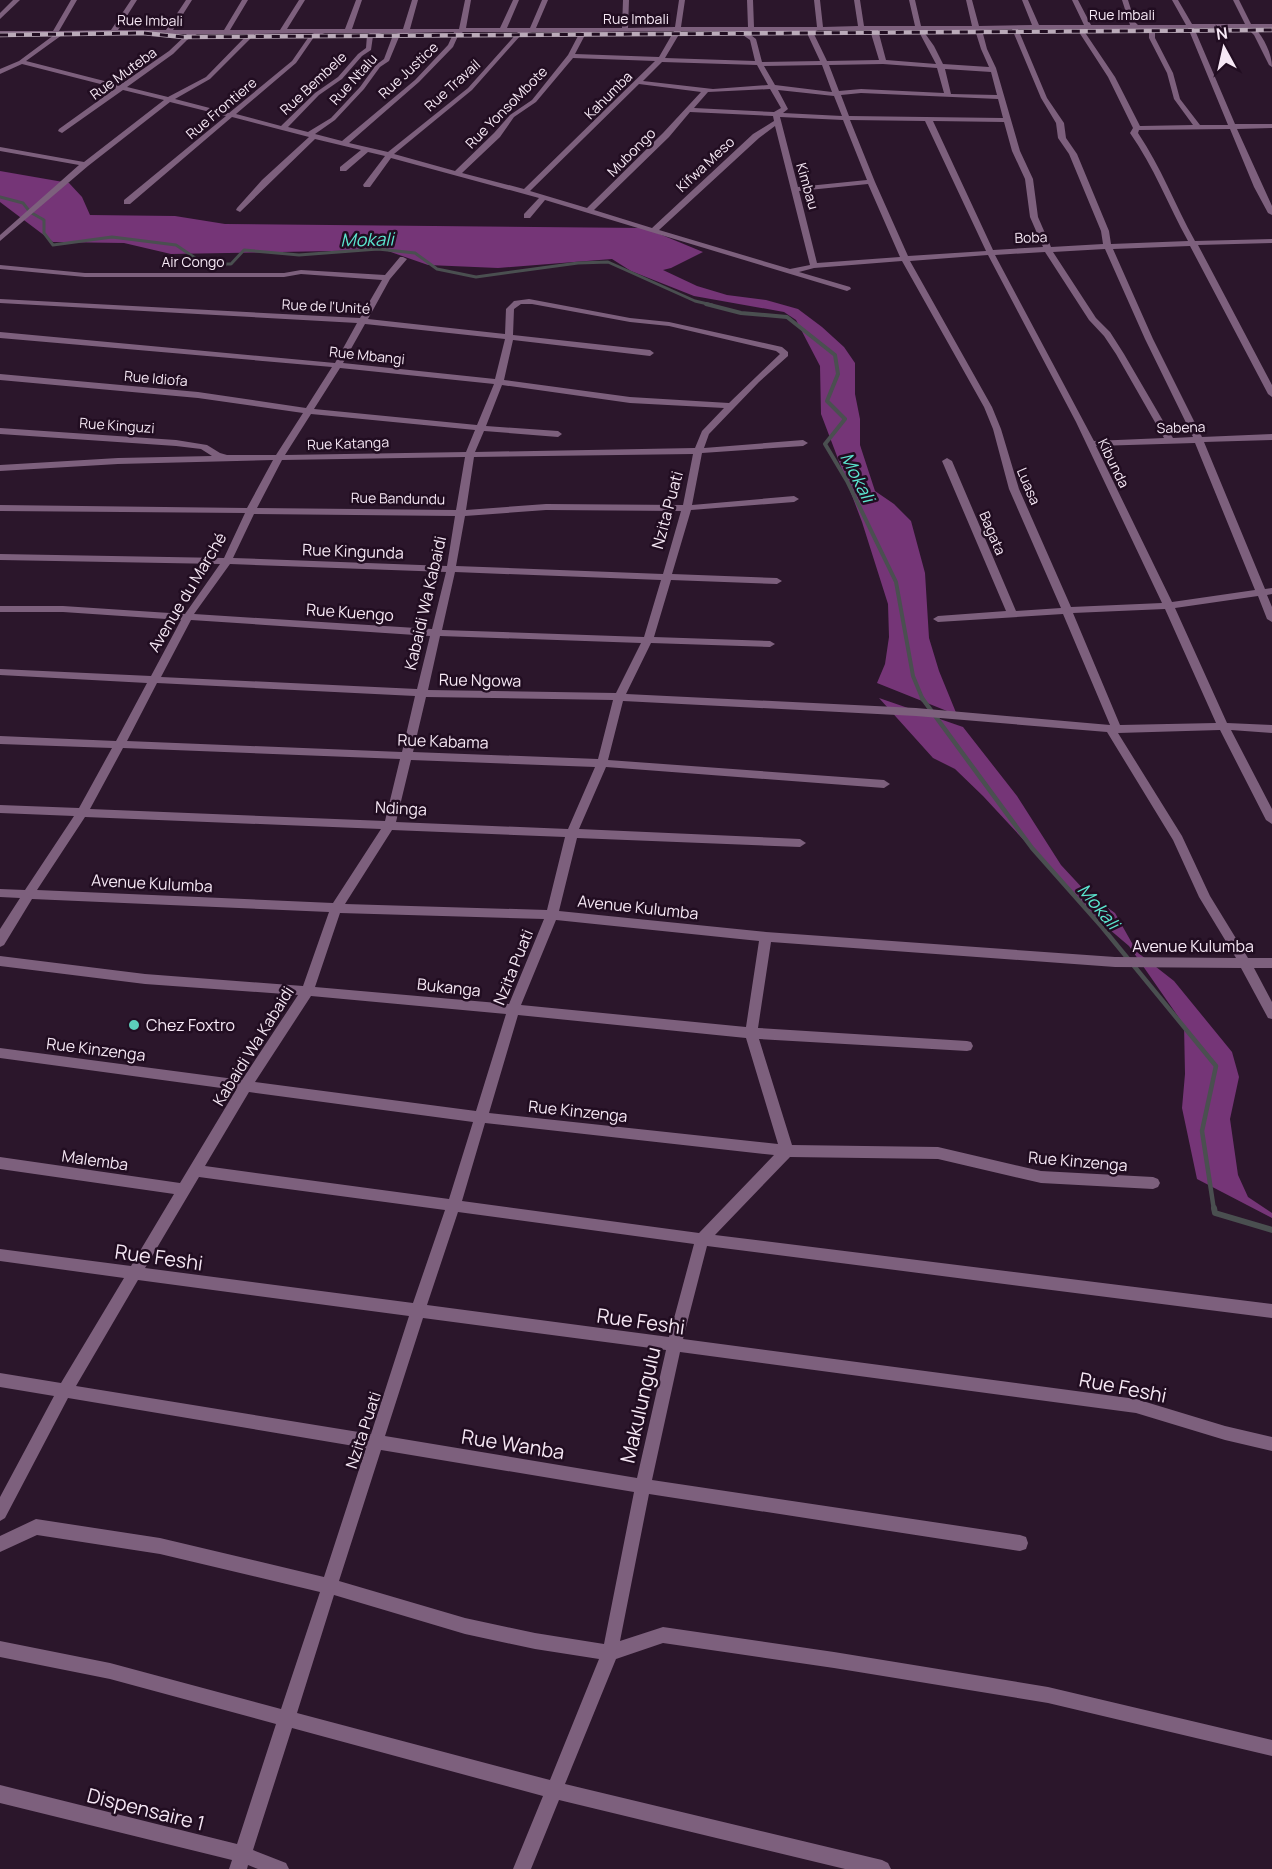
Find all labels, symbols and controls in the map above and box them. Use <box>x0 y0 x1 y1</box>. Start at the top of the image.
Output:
street label: Rue Imbali <box>1089 5 1155 24</box>
street label: Rue Imbali <box>603 9 669 28</box>
street label: Rue Imbali <box>117 10 183 30</box>
north arrow <box>1194 18 1254 78</box>
text: N <box>1215 21 1229 45</box>
street label: Rue Justice <box>374 38 442 102</box>
street label: Rue Muteba <box>86 42 160 104</box>
street label: Rue Bembele <box>276 47 350 119</box>
street label: Rue Ntalu <box>325 49 381 109</box>
street label: Rue Travail <box>420 55 484 115</box>
street label: Rue YonsoMbote <box>461 62 551 152</box>
street label: Kahumba <box>580 67 636 123</box>
street label: Rue Frontiere <box>182 73 260 143</box>
street label: Mubongo <box>603 124 659 180</box>
street label: Kifwa Meso <box>672 132 738 196</box>
street label: Kimbau <box>792 160 824 212</box>
water label: Mokali <box>340 226 397 251</box>
street label: Boba <box>1014 227 1048 247</box>
street label: Air Congo <box>161 252 225 271</box>
street label: Rue de l'Unité <box>281 294 371 318</box>
street label: Rue Mbangi <box>328 342 406 368</box>
street label: Rue Idiofa <box>123 366 189 390</box>
street label: Rue Kinguzi <box>79 413 155 437</box>
street label: Sabena <box>1156 417 1206 437</box>
street label: Rue Katanga <box>307 432 389 454</box>
street label: Kibunda <box>1094 435 1134 491</box>
water label: Mokali <box>835 448 882 509</box>
street label: Luasa <box>1013 465 1045 507</box>
street label: Nzita Puati <box>646 469 688 551</box>
street label: Rue Bandundu <box>351 488 445 508</box>
street label: Bagata <box>975 508 1011 558</box>
street label: Avenue du Marché <box>143 528 231 656</box>
street label: Kabaidi Wa Kabaidi <box>399 534 451 672</box>
street label: Rue Kingunda <box>302 538 404 564</box>
street label: Rue Kuengo <box>305 598 395 626</box>
street label: Rue Ngowa <box>439 668 521 692</box>
street label: Rue Kabama <box>397 728 489 754</box>
street label: Ndinga <box>374 796 428 820</box>
street label: Avenue Kulumba <box>91 869 213 897</box>
water label: Mokali <box>1073 878 1127 936</box>
street label: Avenue Kulumba <box>576 890 700 924</box>
street label: Nzita Puati <box>488 926 538 1008</box>
street label: Avenue Kulumba <box>1132 935 1254 957</box>
street label: Bukanga <box>416 973 482 1001</box>
street label: Kabaidi Wa Kabaidi <box>207 982 299 1110</box>
place label: Chez Foxtro <box>146 1014 235 1036</box>
marker: Chez Foxtro <box>127 1018 141 1032</box>
street label: Rue Kinzenga <box>45 1032 147 1066</box>
street label: Rue Kinzenga <box>527 1095 629 1127</box>
street label: Malemba <box>60 1144 130 1176</box>
street label: Rue Kinzenga <box>1027 1146 1129 1176</box>
street label: Rue Feshi <box>113 1237 205 1277</box>
street label: Rue Feshi <box>595 1301 687 1341</box>
street label: Makulungulu <box>614 1344 666 1466</box>
street label: Rue Feshi <box>1077 1365 1169 1409</box>
street label: Nzita Puati <box>340 1389 386 1471</box>
street label: Rue Wanba <box>460 1423 566 1465</box>
street label: Dispensaire 1 <box>84 1781 208 1837</box>

